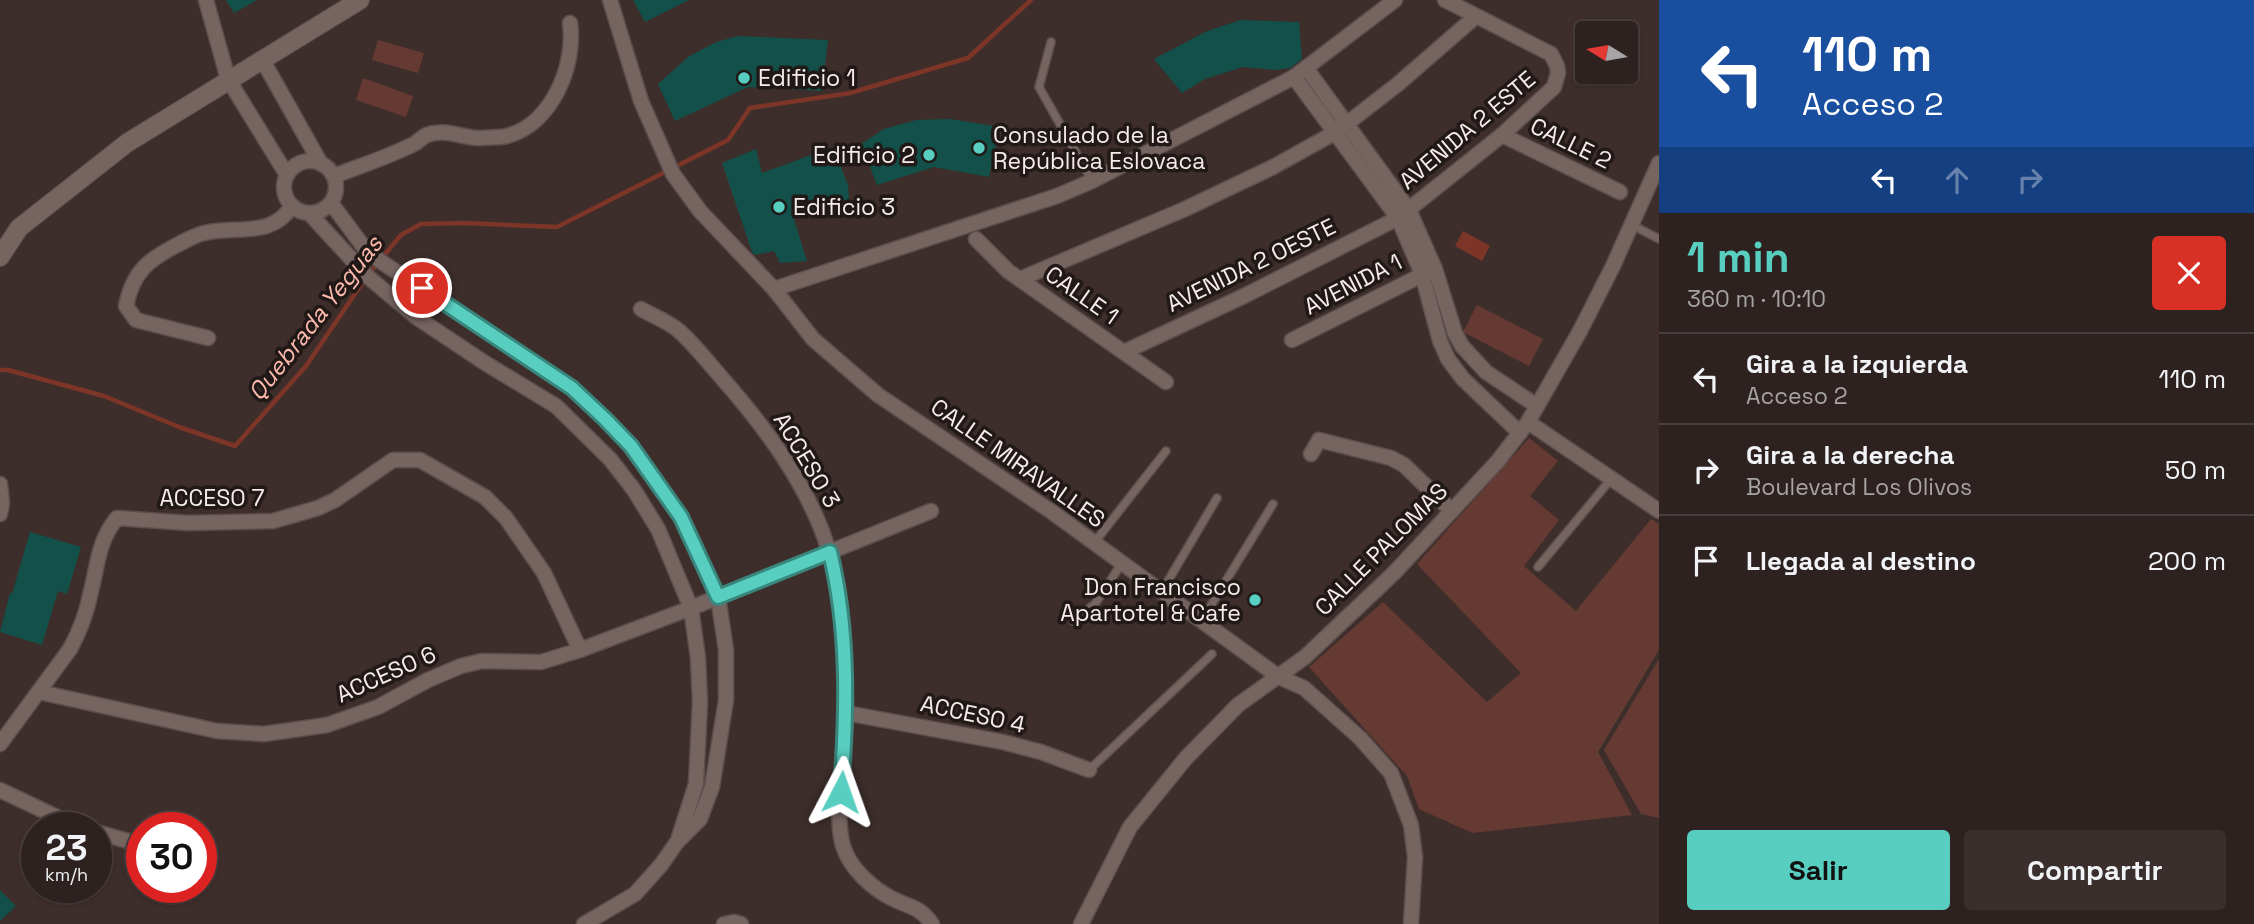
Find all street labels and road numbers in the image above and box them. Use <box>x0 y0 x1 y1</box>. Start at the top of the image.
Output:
street label: AVENIDA 2 ESTE <box>1393 64 1541 196</box>
street label: CALLE 2 <box>1525 110 1617 176</box>
street label: AVENIDA 2 OESTE <box>1162 211 1340 319</box>
street label: AVENIDA 1 <box>1299 247 1407 321</box>
street label: CALLE 1 <box>1040 259 1124 331</box>
street label: CALLE MIRAVALLES <box>925 392 1111 534</box>
street label: ACCESO 3 <box>767 407 847 513</box>
street label: CALLE PALOMAS <box>1308 476 1454 622</box>
street label: ACCESO 7 <box>159 483 265 513</box>
street label: ACCESO 6 <box>331 639 441 709</box>
street label: ACCESO 4 <box>918 688 1028 740</box>

